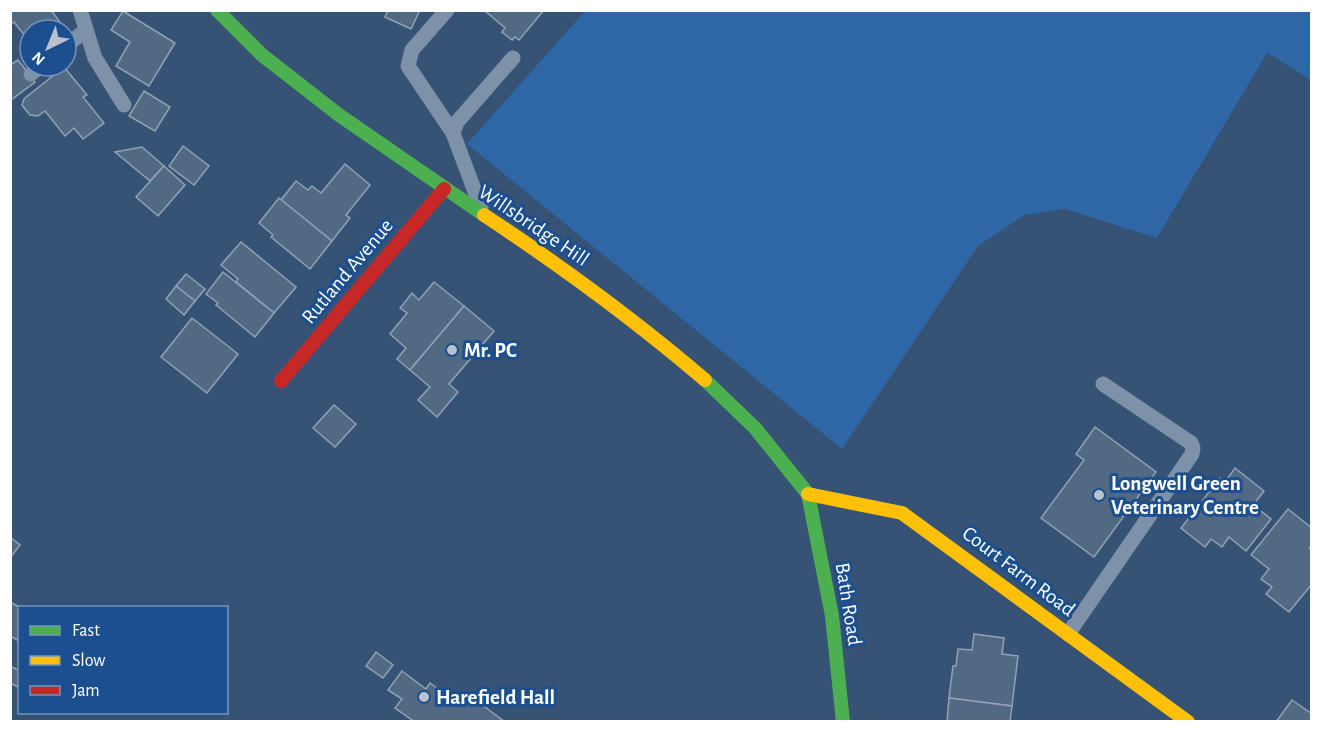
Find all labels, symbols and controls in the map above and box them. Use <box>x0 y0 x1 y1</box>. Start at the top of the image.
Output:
north arrow <box>18 18 78 78</box>
text: N <box>29 49 48 68</box>
street label: Willsbridge Hill <box>475 181 593 270</box>
street label: Rutland Avenue <box>298 215 397 328</box>
place label: Mr. PC <box>464 340 517 361</box>
marker: Mr. PC <box>445 343 459 357</box>
place label: Longwell Green Veterinary Centre <box>1111 473 1259 518</box>
marker: Longwell Green Veterinary Centre <box>1092 488 1106 502</box>
street label: Court Farm Road <box>958 522 1079 621</box>
street label: Bath Road <box>832 561 865 647</box>
legend <box>18 606 228 714</box>
text: Fast <box>72 622 100 640</box>
text: Slow <box>72 652 105 670</box>
text: Jam <box>72 682 100 700</box>
place label: Harefield Hall <box>436 687 555 708</box>
marker: Harefield Hall <box>417 690 431 704</box>

